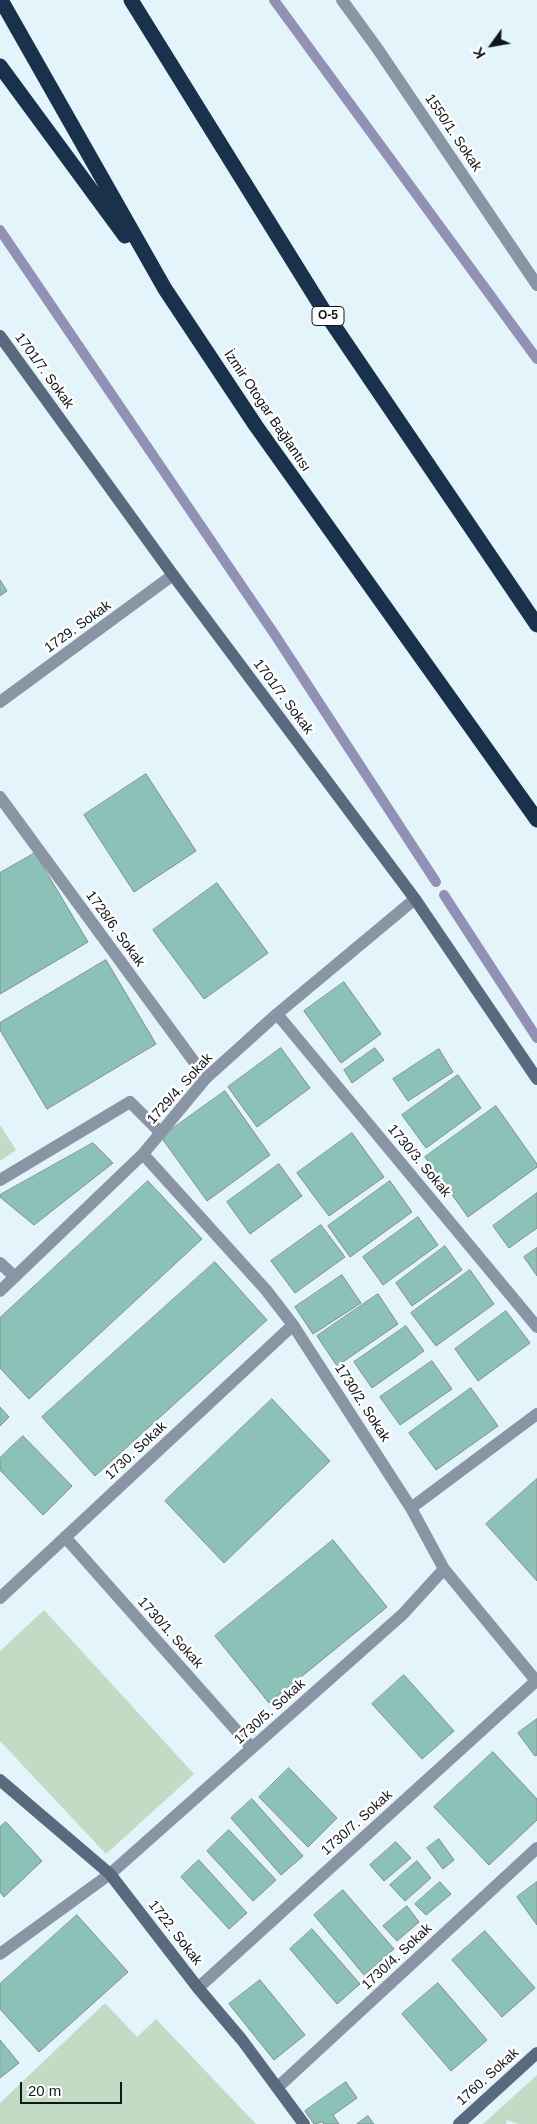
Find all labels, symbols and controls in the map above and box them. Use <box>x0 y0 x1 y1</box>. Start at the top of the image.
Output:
north arrow <box>467 20 517 70</box>
text: K <box>470 44 489 61</box>
street label: 1550/1. Sokak <box>421 91 485 175</box>
road number: O-5 <box>312 306 344 326</box>
street label: 1701/7. Sokak <box>11 330 77 412</box>
street label: İzmir Otogar Bağlantısı <box>220 347 314 475</box>
street label: 1729. Sokak <box>42 597 114 657</box>
street label: 1701/7. Sokak <box>249 656 317 738</box>
street label: 1728/6. Sokak <box>82 888 148 970</box>
street label: 1729/4. Sokak <box>144 1050 216 1128</box>
street label: 1730/3. Sokak <box>384 1121 454 1201</box>
street label: 1730/2. Sokak <box>331 1361 393 1445</box>
street label: 1730. Sokak <box>102 1418 170 1484</box>
street label: 1730/1. Sokak <box>134 1594 206 1672</box>
street label: 1730/5. Sokak <box>231 1676 309 1748</box>
street label: 1730/7. Sokak <box>318 1787 396 1859</box>
street label: 1722. Sokak <box>144 1897 206 1969</box>
street label: 1730/4. Sokak <box>359 1920 435 1994</box>
street label: 1760. Sokak <box>453 2045 523 2109</box>
scale bar <box>22 2072 125 2104</box>
text: 20 m <box>28 2082 61 2099</box>

